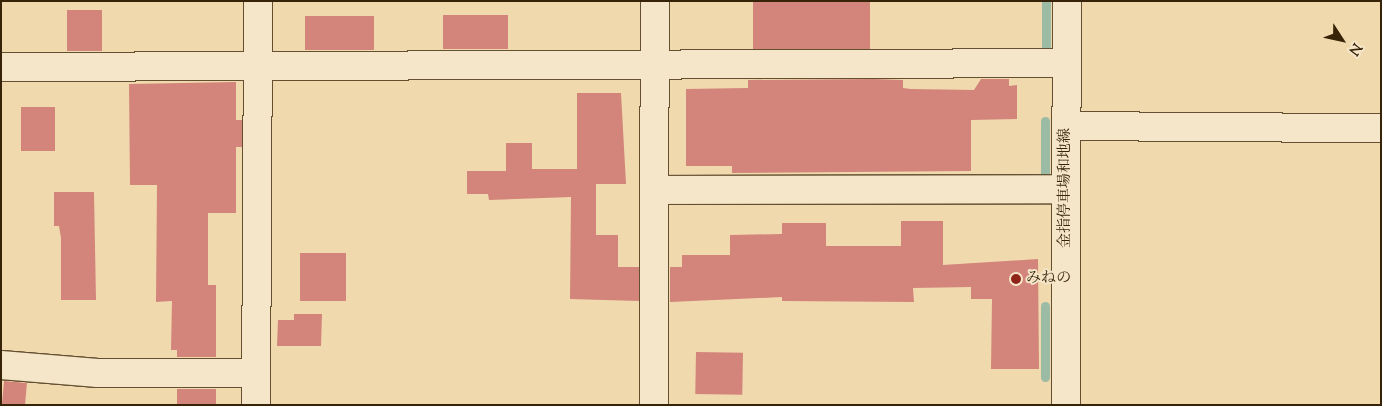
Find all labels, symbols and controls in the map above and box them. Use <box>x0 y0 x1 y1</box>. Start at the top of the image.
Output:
north arrow <box>1317 15 1367 65</box>
text: N <box>1343 38 1366 59</box>
street label: 金指停車場和地線 <box>1057 128 1075 248</box>
place label: みねの <box>1026 270 1071 288</box>
marker: みねの <box>1010 273 1022 285</box>

